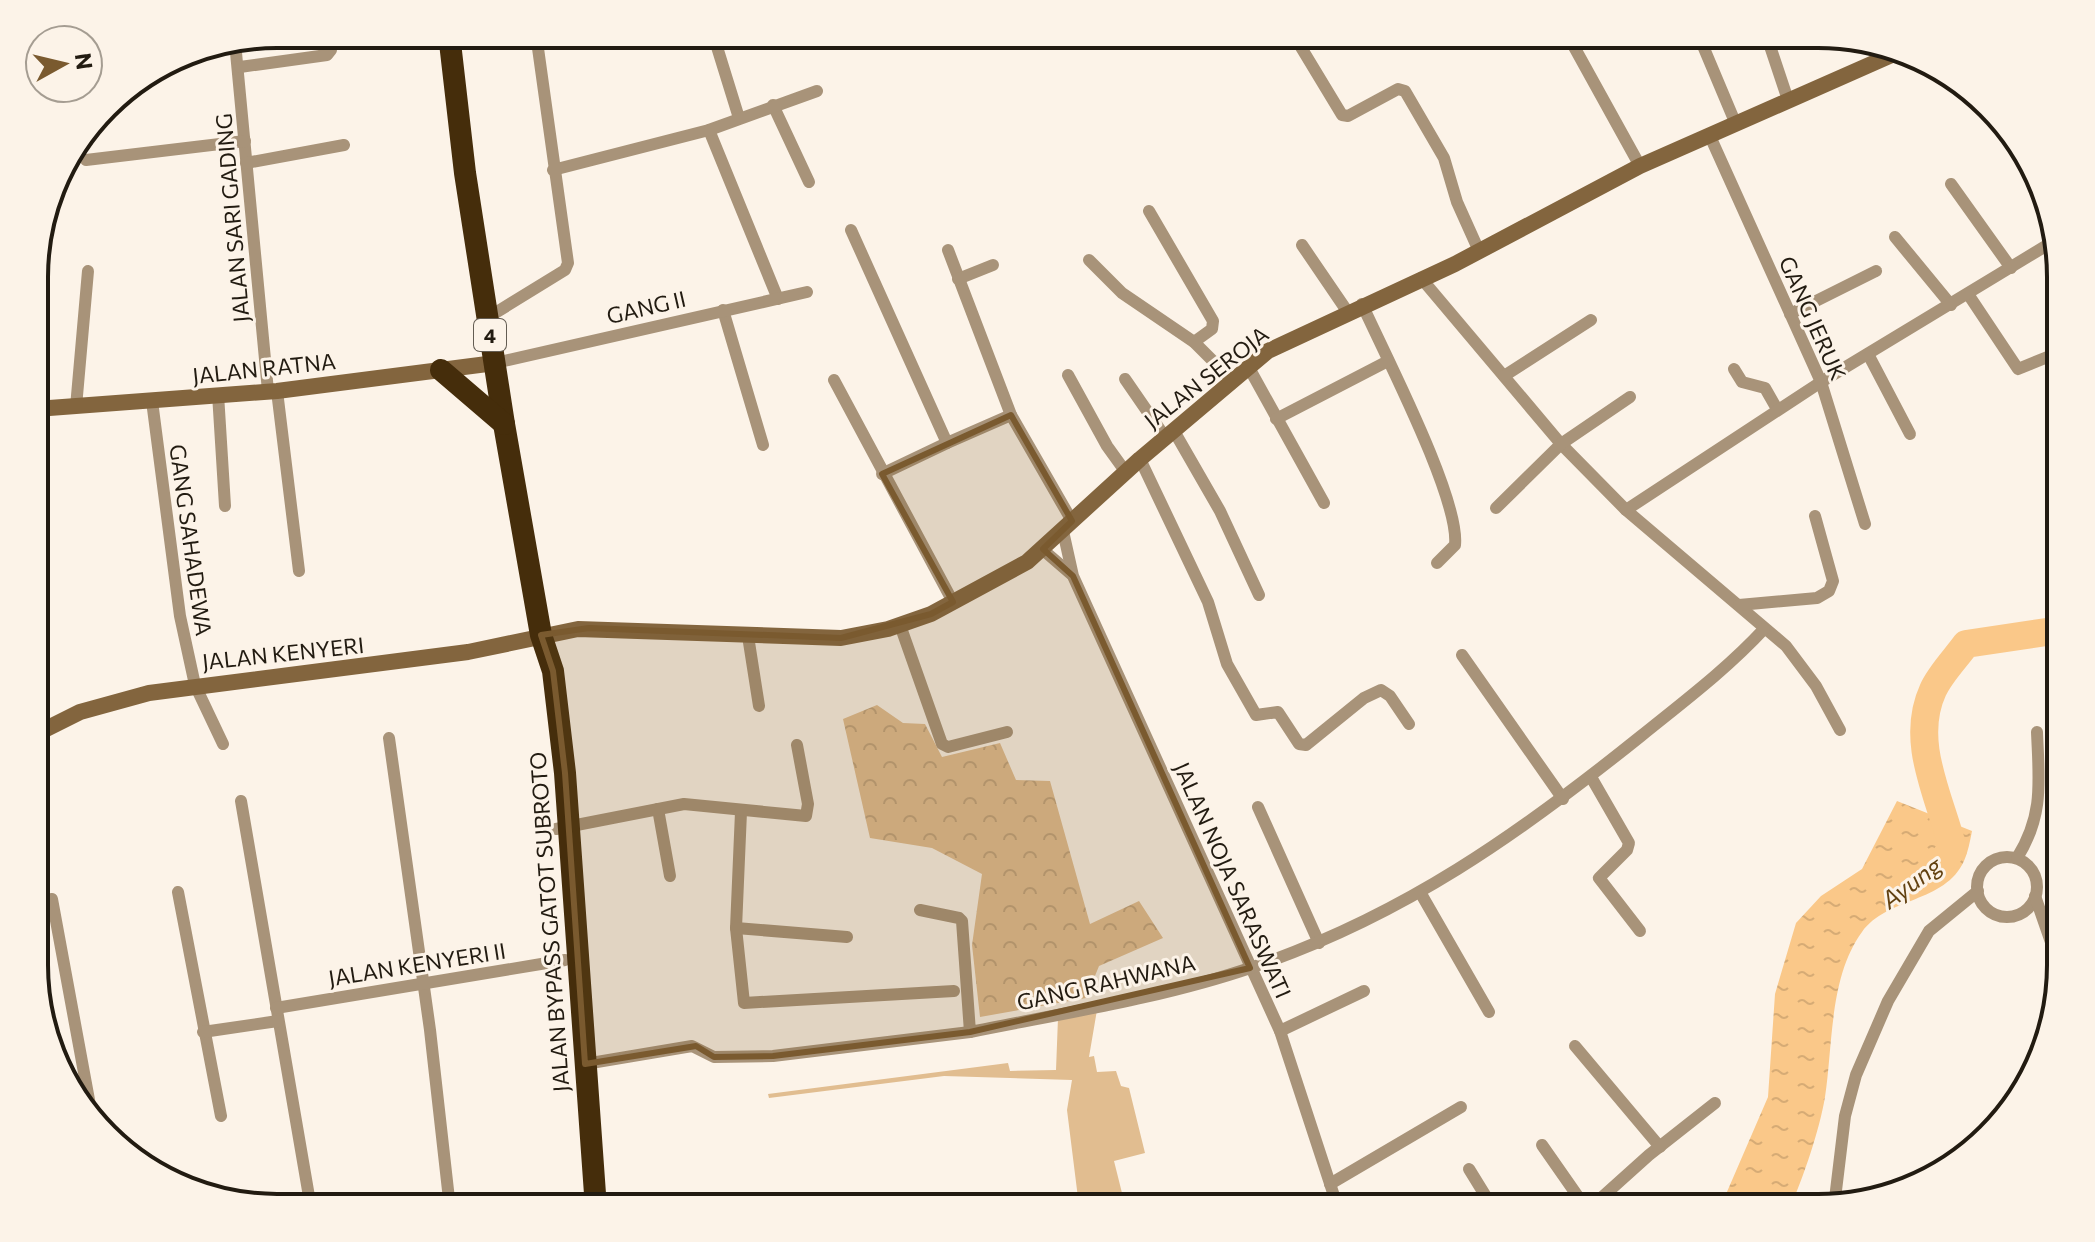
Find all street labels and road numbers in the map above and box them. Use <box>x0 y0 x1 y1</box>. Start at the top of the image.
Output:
street label: JALAN SARI GADING <box>209 112 255 324</box>
street label: GANG JERUK <box>1774 252 1852 384</box>
street label: GANG II <box>604 285 688 329</box>
road number: 4 <box>474 319 506 351</box>
street label: JALAN SEROJA <box>1139 320 1273 434</box>
street label: JALAN RATNA <box>191 347 337 389</box>
street label: GANG SAHADEWA <box>164 442 218 638</box>
street label: JALAN KENYERI <box>201 631 365 675</box>
street label: JALAN BYPASS GATOT SUBROTO <box>524 751 574 1093</box>
street label: JALAN NOJA SARASWATI <box>1169 758 1297 1002</box>
street label: JALAN KENYERI II <box>326 937 508 991</box>
street label: GANG RAHWANA <box>1014 948 1198 1016</box>

